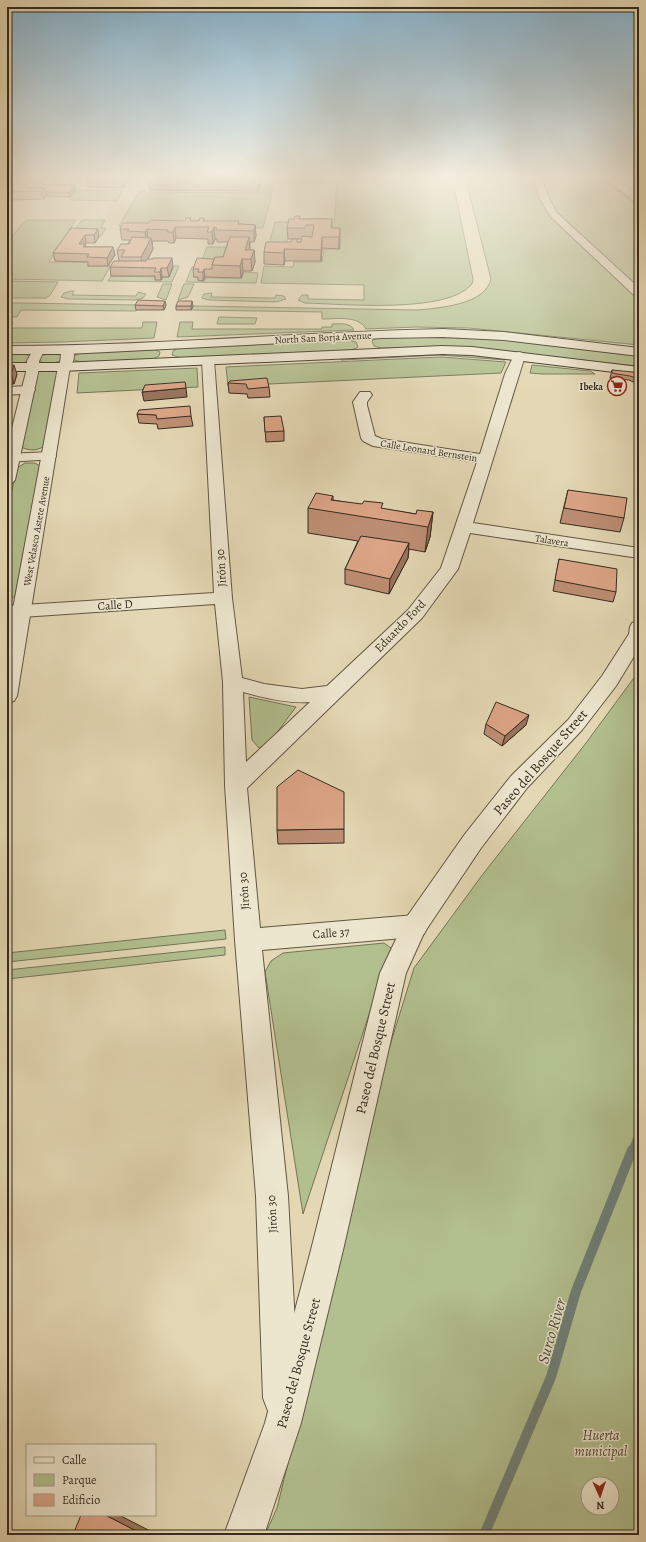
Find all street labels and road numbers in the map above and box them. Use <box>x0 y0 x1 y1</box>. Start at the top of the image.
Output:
street label: North San Borja Avenue <box>274 328 372 347</box>
street label: Calle Leonard Bernstein <box>380 436 479 465</box>
street label: West Velasco Astete Avenue <box>20 475 53 588</box>
street label: Talavera <box>534 531 570 550</box>
street label: Jirón 30 <box>212 549 230 587</box>
street label: Calle D <box>97 596 133 614</box>
street label: Eduardo Ford <box>371 596 429 656</box>
street label: Paseo del Bosque Street <box>489 705 592 819</box>
street label: Jirón 30 <box>235 872 253 910</box>
street label: Calle 37 <box>312 923 351 943</box>
street label: Paseo del Bosque Street <box>351 980 400 1116</box>
street label: Jirón 30 <box>263 1195 281 1233</box>
street label: Paseo del Bosque Street <box>272 1295 325 1431</box>

